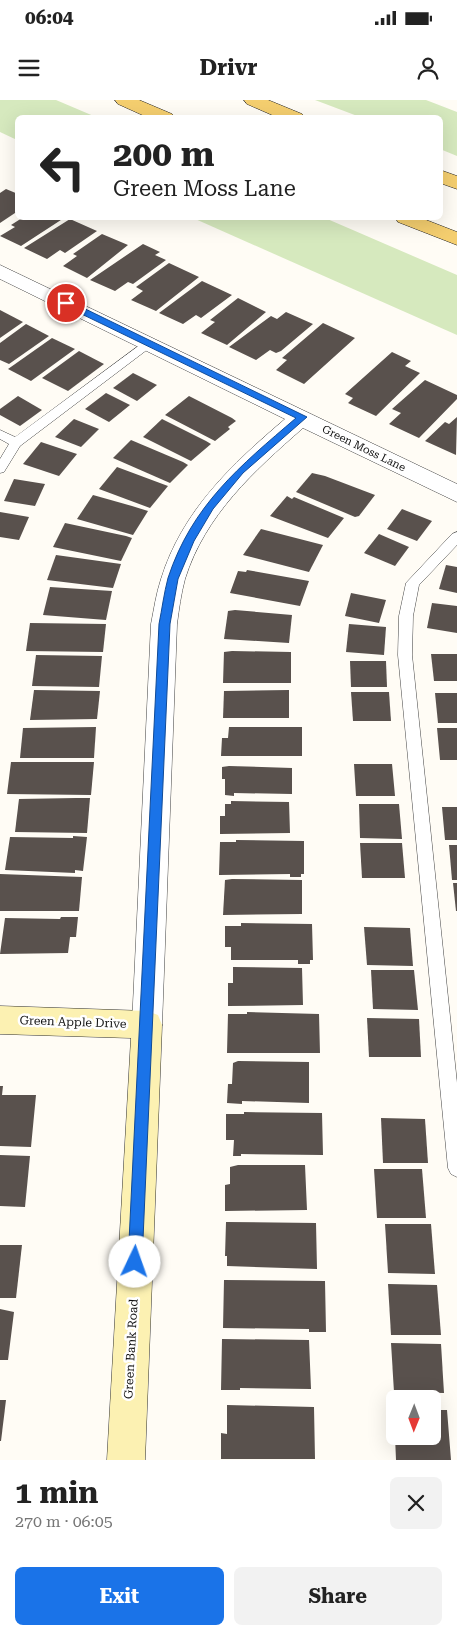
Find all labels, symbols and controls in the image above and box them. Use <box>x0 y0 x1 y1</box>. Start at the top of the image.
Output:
text: 06:04 <box>25 6 74 29</box>
icon: menu <box>15 54 43 82</box>
icon: person <box>414 54 442 82</box>
text: Drivr <box>199 55 258 80</box>
text: 200 m <box>113 134 214 175</box>
icon: left <box>30 135 95 200</box>
text: Green Moss Lane <box>113 176 296 201</box>
pin <box>45 282 87 324</box>
icon: arrive <box>52 289 80 317</box>
street label: Green Moss Lane <box>320 423 408 474</box>
street label: Green Apple Drive <box>19 1013 127 1031</box>
position arrow <box>108 1235 160 1287</box>
street label: Green Bank Road <box>121 1298 141 1399</box>
north arrow <box>386 1390 441 1445</box>
map controls <box>386 1390 441 1445</box>
text: 1 min <box>15 1475 98 1510</box>
button: close <box>390 1477 442 1529</box>
text: 270 m · 06:05 <box>15 1512 113 1531</box>
button: Exit <box>15 1567 224 1625</box>
button: Share <box>234 1567 442 1625</box>

